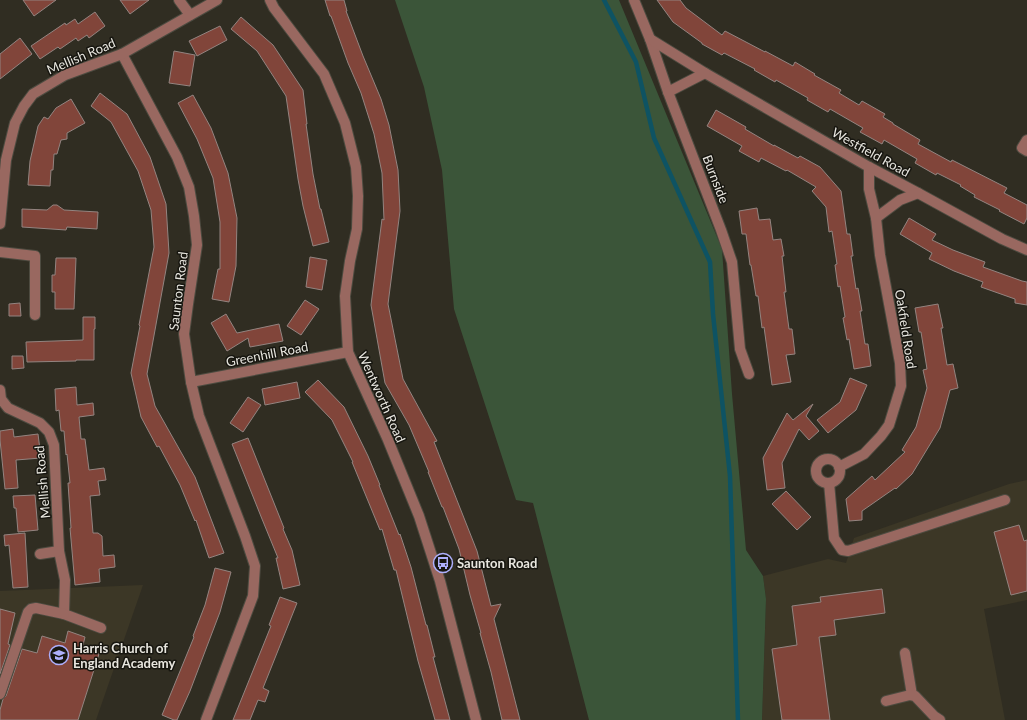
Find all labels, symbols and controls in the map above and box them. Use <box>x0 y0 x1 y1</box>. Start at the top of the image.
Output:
street label: Mellish Road <box>44 34 118 78</box>
street label: Westfield Road <box>829 124 913 180</box>
street label: Burnside <box>699 153 733 206</box>
street label: Saunton Road <box>165 251 191 331</box>
street label: Oakfield Road <box>892 288 920 370</box>
street label: Greenhill Road <box>224 338 310 370</box>
street label: Wentworth Road <box>355 349 409 445</box>
street label: Mellish Road <box>31 445 53 519</box>
bus stop icon: Saunton Road <box>432 552 454 574</box>
place label: Saunton Road <box>457 555 537 571</box>
place label: Harris Church of England Academy <box>73 640 176 671</box>
school or university icon: Harris Church of England Academy <box>48 644 70 666</box>

